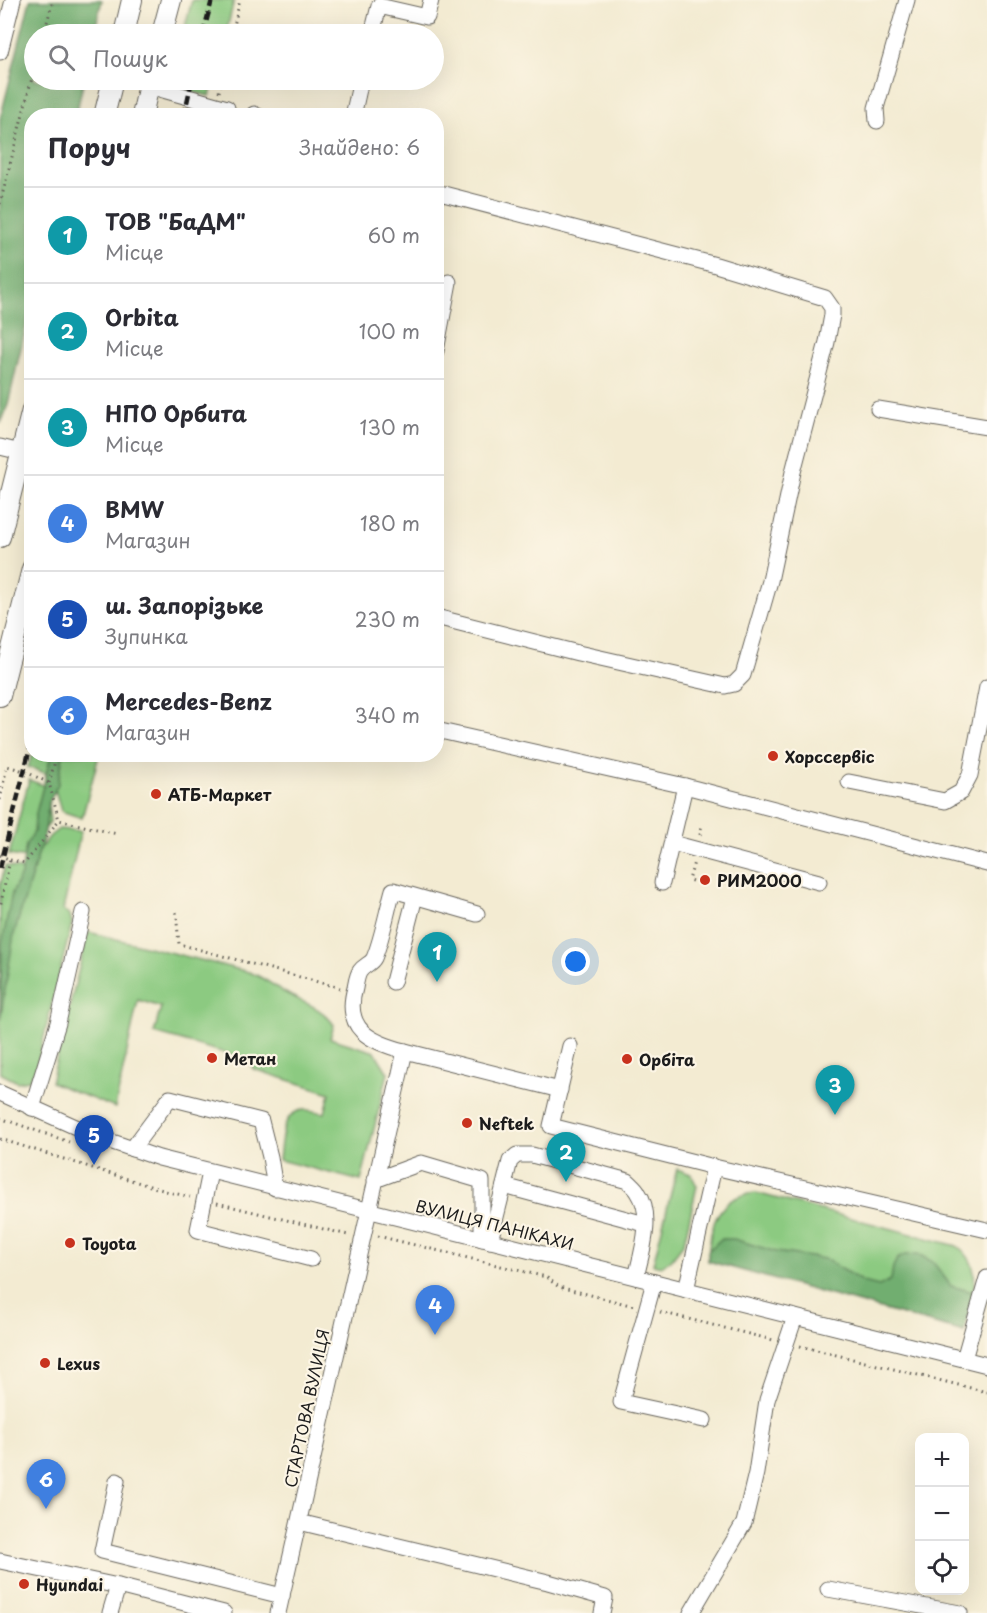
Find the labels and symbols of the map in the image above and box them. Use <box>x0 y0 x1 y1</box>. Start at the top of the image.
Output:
place label: Хорссервіс <box>785 744 875 768</box>
marker: Хорссервіс <box>766 749 780 763</box>
place label: АТБ-Маркет <box>168 782 272 806</box>
marker: АТБ-Маркет <box>149 787 163 801</box>
place label: РИМ2000 <box>717 868 802 892</box>
marker: РИМ2000 <box>698 873 712 887</box>
pin: 1 <box>418 932 456 982</box>
your location <box>561 947 590 976</box>
place label: Метан <box>224 1046 277 1070</box>
place label: Орбіта <box>639 1047 695 1071</box>
marker: Метан <box>205 1051 219 1065</box>
marker: Орбіта <box>620 1052 634 1066</box>
pin: 3 <box>816 1066 854 1115</box>
place label: Neftek <box>479 1111 534 1135</box>
pin: 5 <box>74 1116 113 1165</box>
marker: Neftek <box>460 1116 474 1130</box>
pin: 2 <box>546 1132 586 1182</box>
street label: ВУЛИЦЯ ПАНІКАХИ <box>413 1193 577 1255</box>
place label: Toyota <box>82 1231 137 1255</box>
marker: Toyota <box>63 1236 77 1250</box>
pin: 4 <box>416 1286 454 1335</box>
street label: СТАРТОВА ВУЛИЦЯ <box>277 1326 335 1490</box>
place label: Lexus <box>57 1351 100 1375</box>
marker: Lexus <box>38 1356 52 1370</box>
pin: 6 <box>26 1460 66 1509</box>
place label: Hyundai <box>36 1572 103 1596</box>
marker: Hyundai <box>17 1577 31 1591</box>

